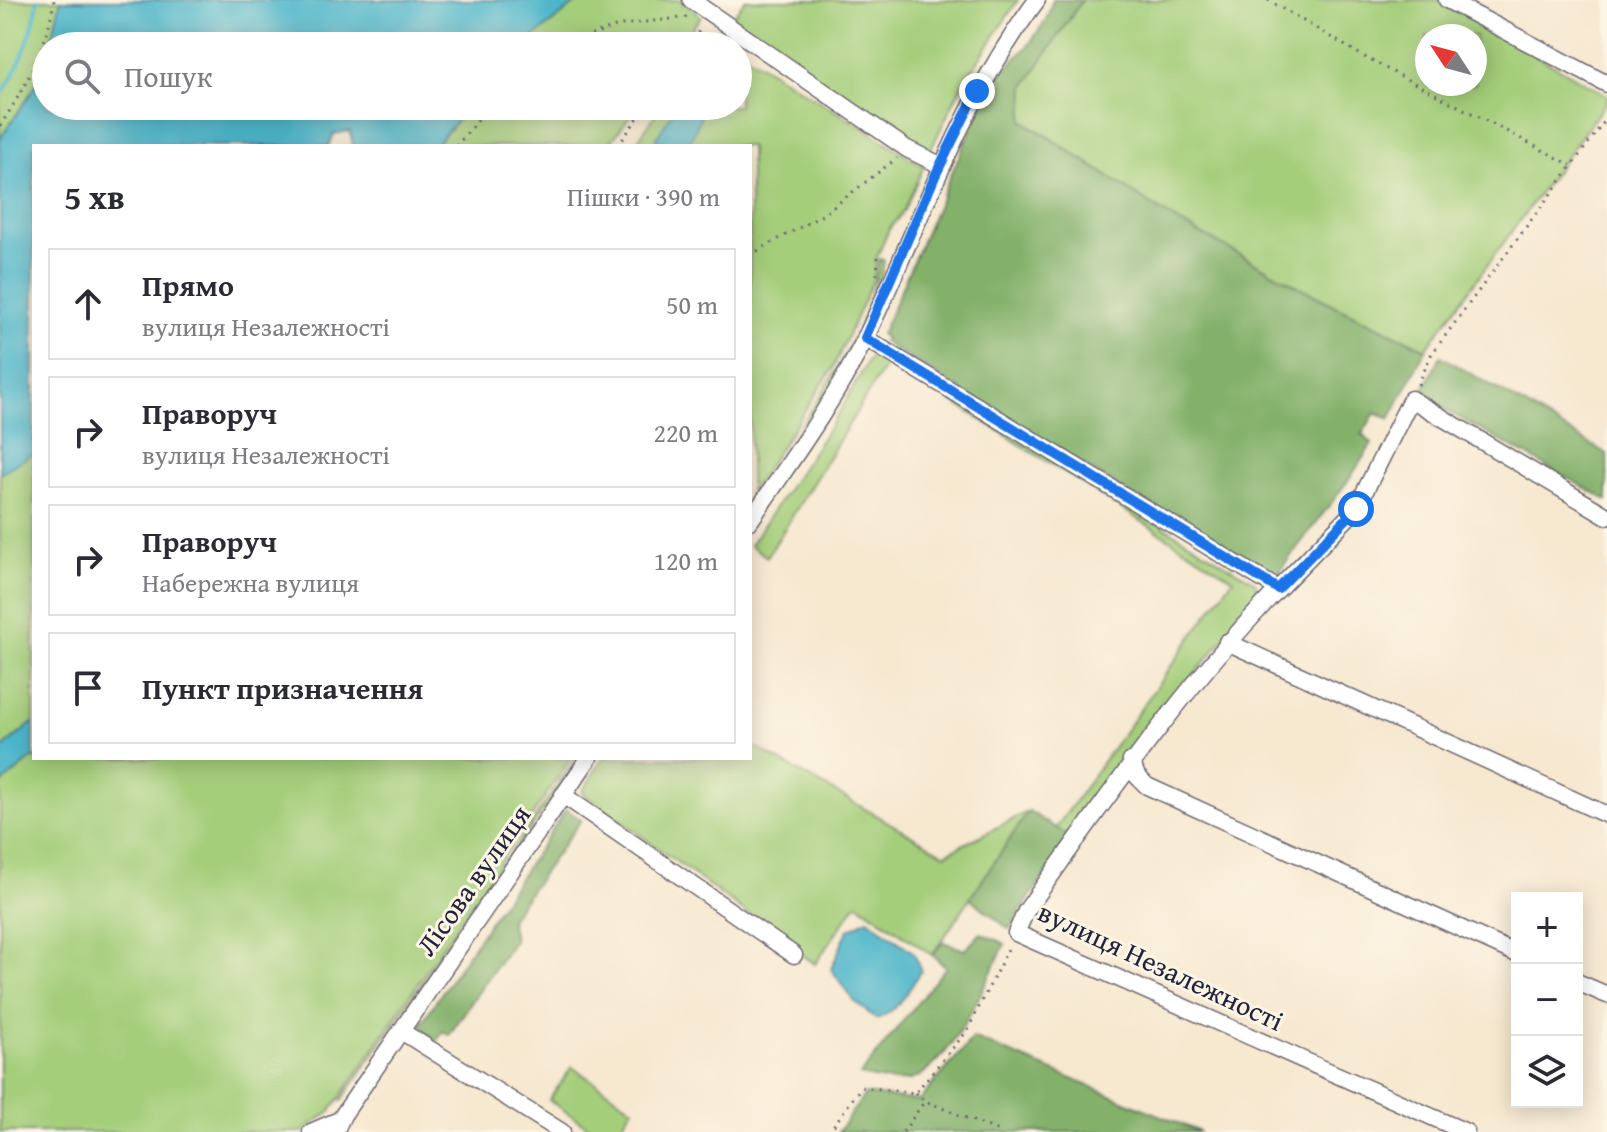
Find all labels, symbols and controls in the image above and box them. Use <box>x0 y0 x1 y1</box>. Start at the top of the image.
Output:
north arrow <box>1415 24 1487 96</box>
search box <box>32 32 752 120</box>
icon: search <box>60 54 104 98</box>
text: Пошук <box>124 54 212 98</box>
route end <box>959 73 995 109</box>
text: 5 хв <box>64 172 125 221</box>
text: Пішки · 390 m <box>567 177 720 216</box>
text: Прямо <box>142 263 234 307</box>
icon: ahead <box>66 282 110 326</box>
text: 50 m <box>666 285 718 324</box>
text: вулиця Незалежності <box>142 307 390 346</box>
text: Праворуч <box>142 391 277 435</box>
icon: right <box>66 410 110 454</box>
text: 220 m <box>653 413 718 452</box>
text: вулиця Незалежності <box>142 435 390 474</box>
route start <box>1338 491 1374 527</box>
text: Праворуч <box>142 519 277 563</box>
icon: right <box>66 538 110 582</box>
text: 120 m <box>653 541 718 580</box>
text: Набережна вулиця <box>142 563 359 602</box>
icon: arrive <box>66 666 110 710</box>
text: Пункт призначення <box>142 666 423 710</box>
street label: Лісова вулиця <box>405 796 540 963</box>
street label: вулиця Незалежності <box>1032 891 1291 1041</box>
map controls <box>1511 892 1583 1108</box>
button: + <box>1511 892 1583 964</box>
button: − <box>1511 964 1583 1036</box>
button: layers <box>1511 1036 1583 1108</box>

